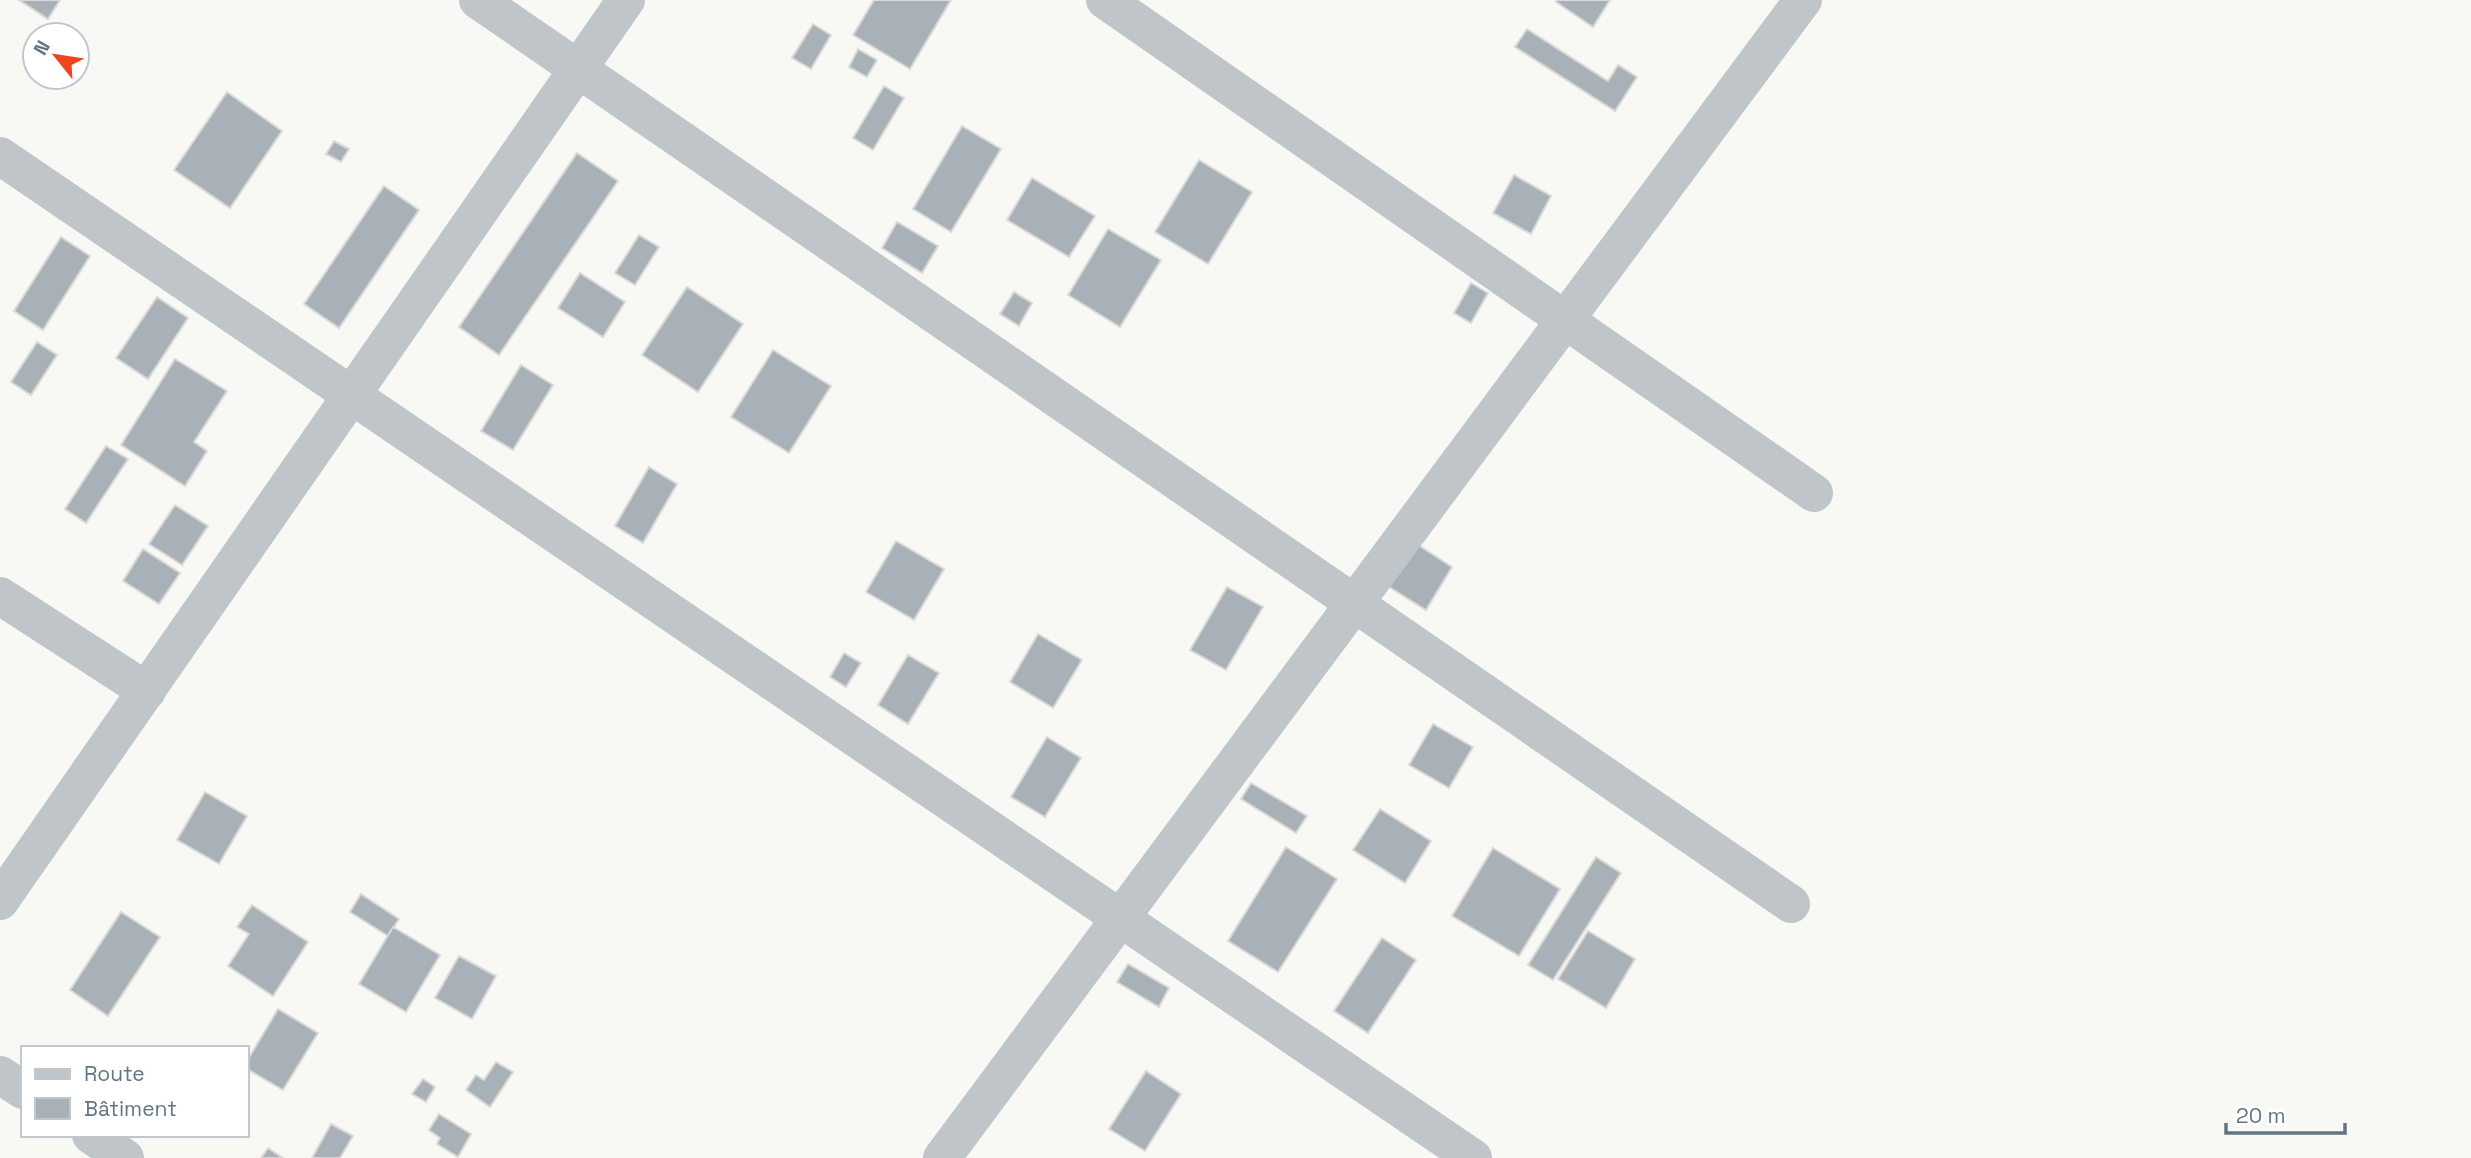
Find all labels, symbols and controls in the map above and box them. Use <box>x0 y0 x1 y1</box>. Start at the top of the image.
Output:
north arrow <box>21 21 91 91</box>
text: N <box>28 36 56 60</box>
legend <box>21 1046 248 1137</box>
text: Route <box>84 1060 145 1087</box>
scale bar <box>2226 1092 2345 1136</box>
text: Bâtiment <box>84 1095 177 1122</box>
text: 20 m <box>2236 1102 2286 1129</box>

